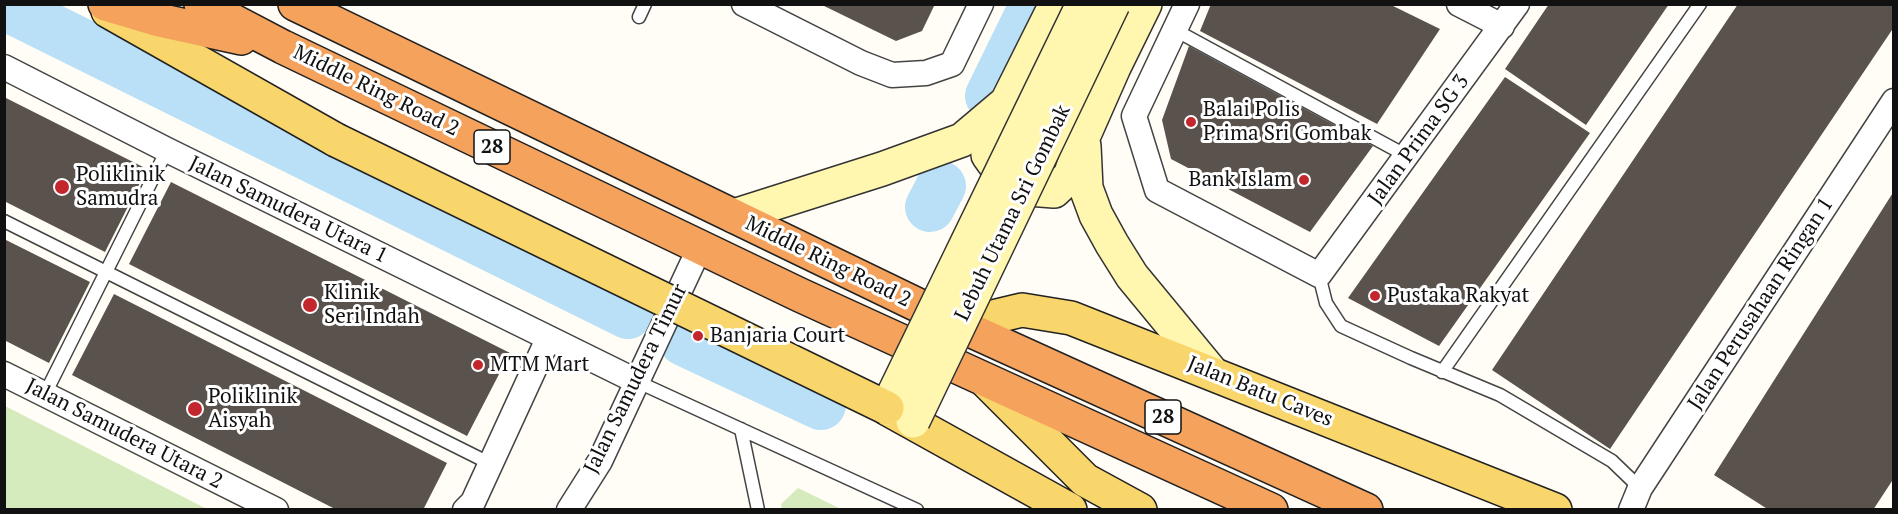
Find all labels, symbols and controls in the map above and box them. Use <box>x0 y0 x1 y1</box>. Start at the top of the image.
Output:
street label: Middle Ring Road 2 <box>289 40 463 142</box>
street label: Jalan Prima SG 3 <box>1363 70 1475 210</box>
place label: Balai Polis Prima Sri Gombak <box>1203 97 1372 147</box>
street label: Lebuh Utama Sri Gombak <box>950 101 1076 325</box>
marker: Balai Polis Prima Sri Gombak <box>1184 115 1198 129</box>
road number: 28 <box>474 130 510 164</box>
street label: Jalan Samudera Utara 1 <box>185 151 391 269</box>
place label: Poliklinik Samudra <box>76 162 165 212</box>
place label: Bank Islam <box>1189 167 1292 193</box>
marker: Bank Islam <box>1297 173 1311 187</box>
marker: Poliklinik Samudra <box>53 178 71 196</box>
street label: Jalan Perusahaan Ringan 1 <box>1683 193 1839 415</box>
street label: Middle Ring Road 2 <box>741 211 915 313</box>
place label: Klinik Seri Indah <box>324 280 420 330</box>
street label: Jalan Samudera Timur <box>579 280 693 478</box>
place label: Pustaka Rakyat <box>1387 283 1529 309</box>
marker: Pustaka Rakyat <box>1368 289 1382 303</box>
marker: Klinik Seri Indah <box>301 296 319 314</box>
place label: Banjaria Court <box>710 323 845 349</box>
marker: Banjaria Court <box>691 329 705 343</box>
street label: Jalan Batu Caves <box>1184 351 1336 433</box>
place label: MTM Mart <box>490 352 589 378</box>
marker: MTM Mart <box>471 358 485 372</box>
street label: Jalan Samudera Utara 2 <box>21 373 227 495</box>
place label: Poliklinik Aisyah <box>208 384 297 434</box>
marker: Poliklinik Aisyah <box>186 400 204 418</box>
road number: 28 <box>1145 400 1181 434</box>

